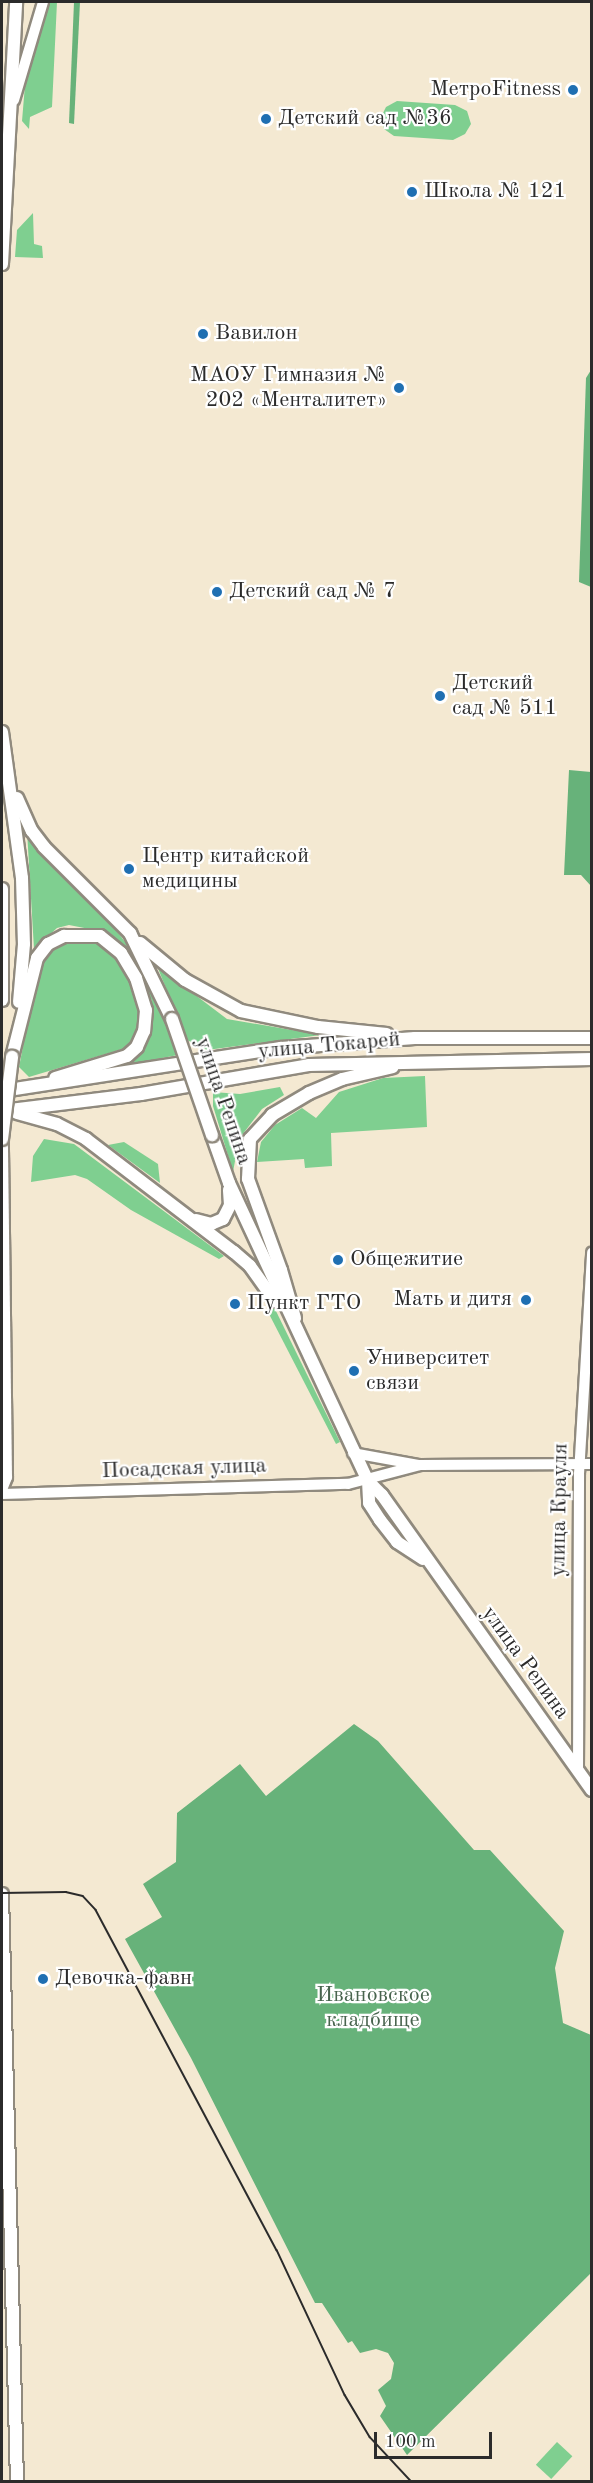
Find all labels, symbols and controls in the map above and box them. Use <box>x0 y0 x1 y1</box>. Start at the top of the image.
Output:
place label: МетроFitness <box>430 77 561 103</box>
marker: МетроFitness <box>566 83 580 97</box>
place label: Детский сад №36 <box>278 106 452 132</box>
marker: Детский сад №36 <box>259 112 273 126</box>
place label: Школа № 121 <box>424 179 566 205</box>
marker: Школа № 121 <box>405 185 419 199</box>
place label: Вавилон <box>215 321 297 347</box>
marker: Вавилон <box>196 327 210 341</box>
place label: МАОУ Гимназия № 202 «Менталитет» <box>190 362 387 414</box>
marker: МАОУ Гимназия № 202 «Менталитет» <box>392 381 406 395</box>
place label: Детский сад № 7 <box>229 579 396 605</box>
marker: Детский сад № 7 <box>210 585 224 599</box>
place label: Детский сад № 511 <box>452 670 557 722</box>
marker: Детский сад № 511 <box>433 689 447 703</box>
place label: Центр китайской медицины <box>142 843 309 894</box>
marker: Центр китайской медицины <box>120 860 138 878</box>
street label: улица Токарей <box>257 1027 401 1065</box>
street label: улица Репина <box>189 1034 257 1168</box>
place label: Общежитие <box>350 1247 463 1273</box>
marker: Общежитие <box>331 1253 345 1267</box>
place label: Мать и дитя <box>393 1287 512 1313</box>
place label: Пункт ГТО <box>247 1291 361 1317</box>
marker: Мать и дитя <box>517 1291 535 1309</box>
marker: Пункт ГТО <box>228 1297 242 1311</box>
place label: Университет связи <box>366 1345 489 1396</box>
marker: Университет связи <box>347 1364 361 1378</box>
street label: улица Крауля <box>546 1443 574 1577</box>
street label: Посадская улица <box>101 1453 267 1485</box>
street label: улица Репина <box>475 1601 575 1725</box>
place label: Девочка-фавн <box>55 1966 192 1992</box>
marker: Девочка-фавн <box>36 1972 50 1986</box>
park label: Ивановское кладбище <box>316 1982 430 2034</box>
scale bar <box>377 2420 496 2458</box>
text: 100 m <box>385 2433 436 2451</box>

